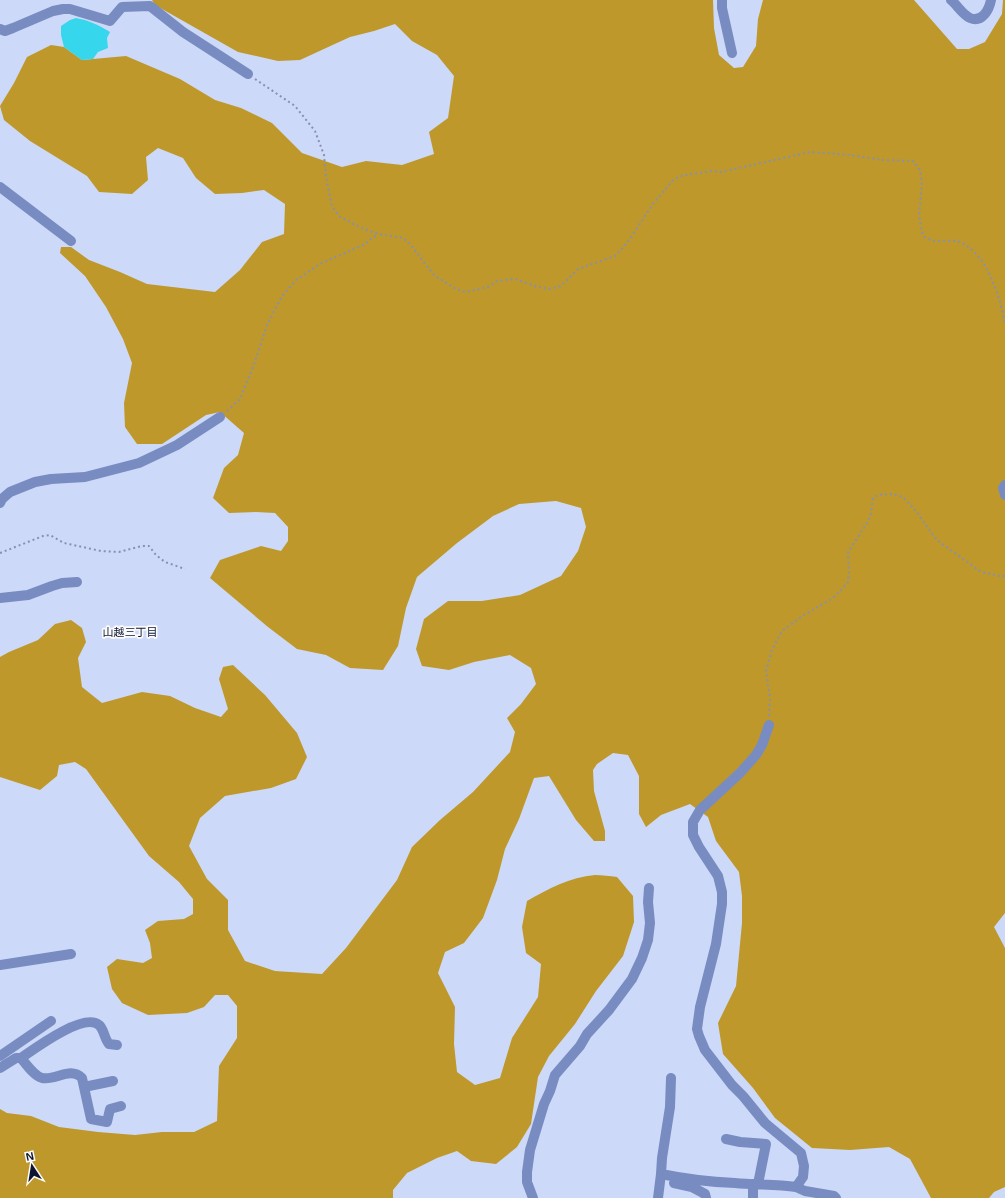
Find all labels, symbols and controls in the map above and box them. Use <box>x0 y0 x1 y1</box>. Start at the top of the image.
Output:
district label: 山越三丁目 <box>103 626 158 638</box>
north arrow <box>12 1146 52 1186</box>
text: N <box>25 1150 35 1163</box>

